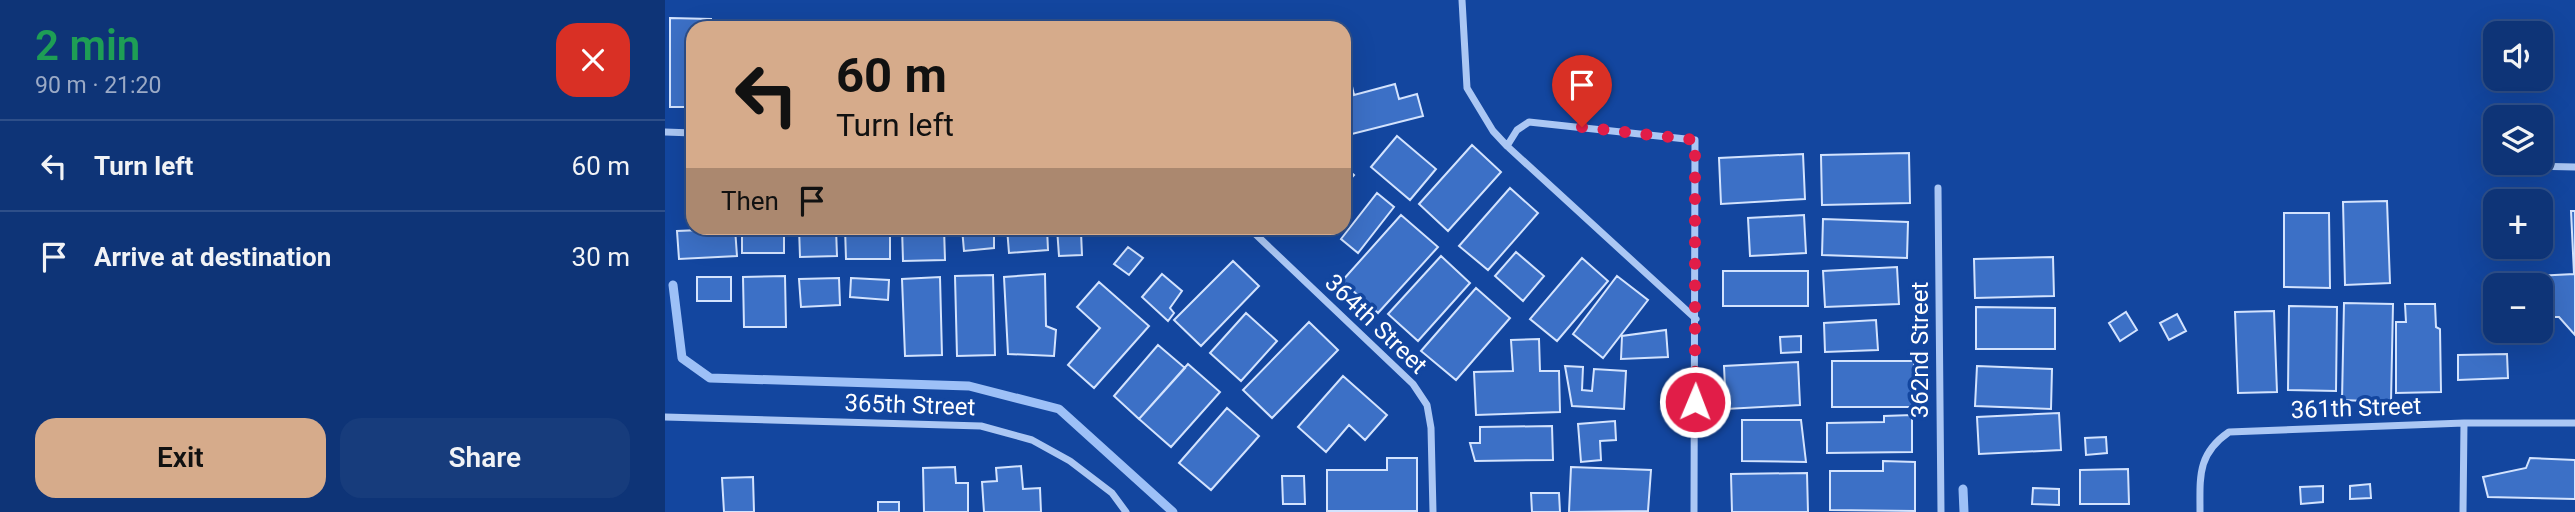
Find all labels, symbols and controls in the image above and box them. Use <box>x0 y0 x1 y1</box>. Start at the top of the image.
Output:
text: 2 min <box>35 21 140 70</box>
map controls <box>2483 21 2553 343</box>
button: sound <box>2483 21 2553 91</box>
button: close <box>556 23 630 97</box>
text: 60 m <box>836 47 947 104</box>
icon: left <box>721 49 812 140</box>
pin <box>1552 55 1612 127</box>
icon: arrive <box>1563 66 1601 104</box>
text: 90 m · 21:20 <box>35 72 161 99</box>
button: layers <box>2483 105 2553 175</box>
text: Turn left <box>836 106 954 144</box>
icon: left <box>35 147 73 185</box>
text: Turn left <box>94 151 193 181</box>
text: 60 m <box>572 151 630 181</box>
icon: arrive <box>793 182 831 220</box>
text: Then <box>721 186 779 216</box>
button: + <box>2483 189 2553 259</box>
icon: arrive <box>35 238 73 276</box>
text: Arrive at destination <box>94 242 331 272</box>
text: 30 m <box>572 242 630 272</box>
street label: 364th Street <box>1319 268 1433 380</box>
button: − <box>2483 273 2553 343</box>
street label: 362nd Street <box>1906 282 1934 418</box>
position arrow <box>1658 365 1732 439</box>
street label: 365th Street <box>844 389 976 421</box>
street label: 361th Street <box>2290 392 2422 424</box>
button: Exit <box>35 418 326 498</box>
button: Share <box>340 418 630 498</box>

